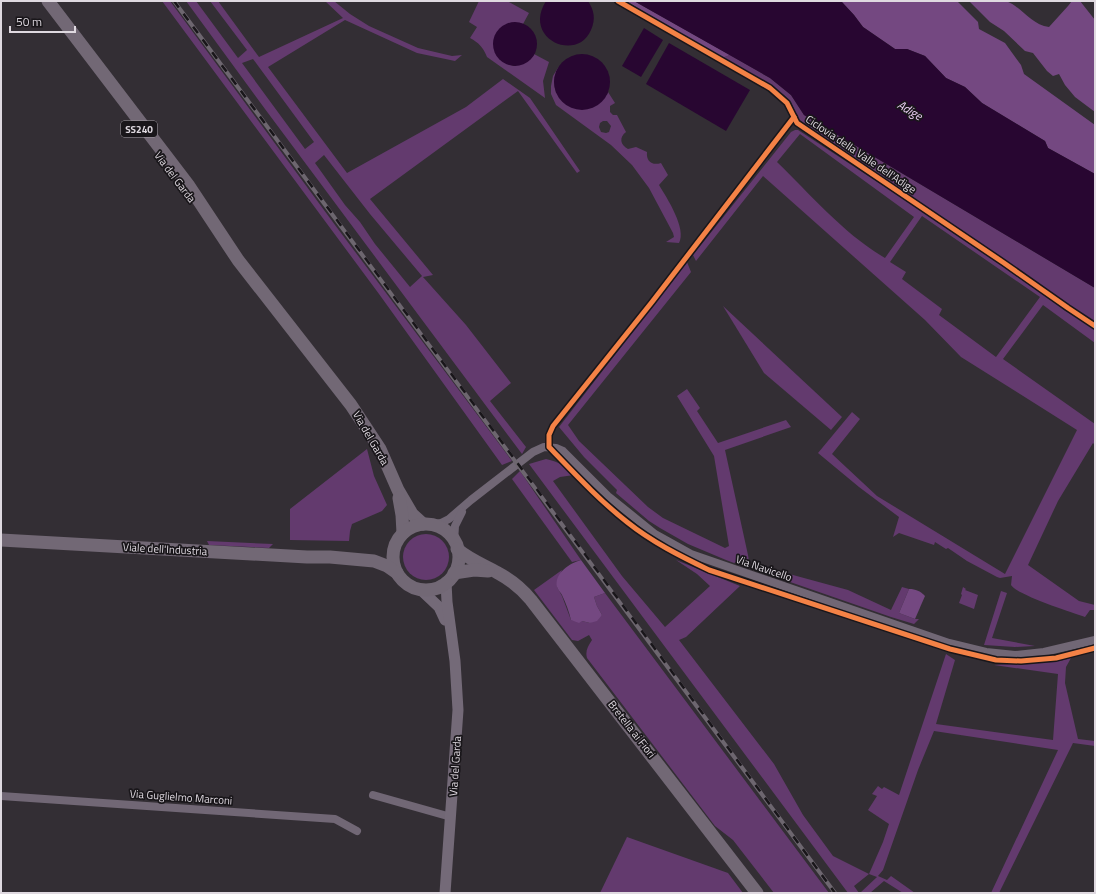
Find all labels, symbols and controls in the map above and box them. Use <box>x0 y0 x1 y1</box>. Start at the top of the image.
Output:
scale bar <box>10 8 75 34</box>
text: 50 m <box>16 12 42 31</box>
water label: Adige <box>894 95 927 126</box>
street label: Ciclovia della Valle dell'Adige <box>803 111 920 197</box>
road number: SS240 <box>121 121 157 137</box>
street label: Via del Garda <box>150 148 200 206</box>
street label: Via del Garda <box>349 408 393 469</box>
street label: Viale dell'Industria <box>122 539 208 559</box>
street label: Via Navicello <box>734 551 794 585</box>
street label: Bretella ai Fiori <box>604 697 660 761</box>
street label: Via del Garda <box>445 735 465 797</box>
street label: Via Guglielmo Marconi <box>129 785 233 809</box>

